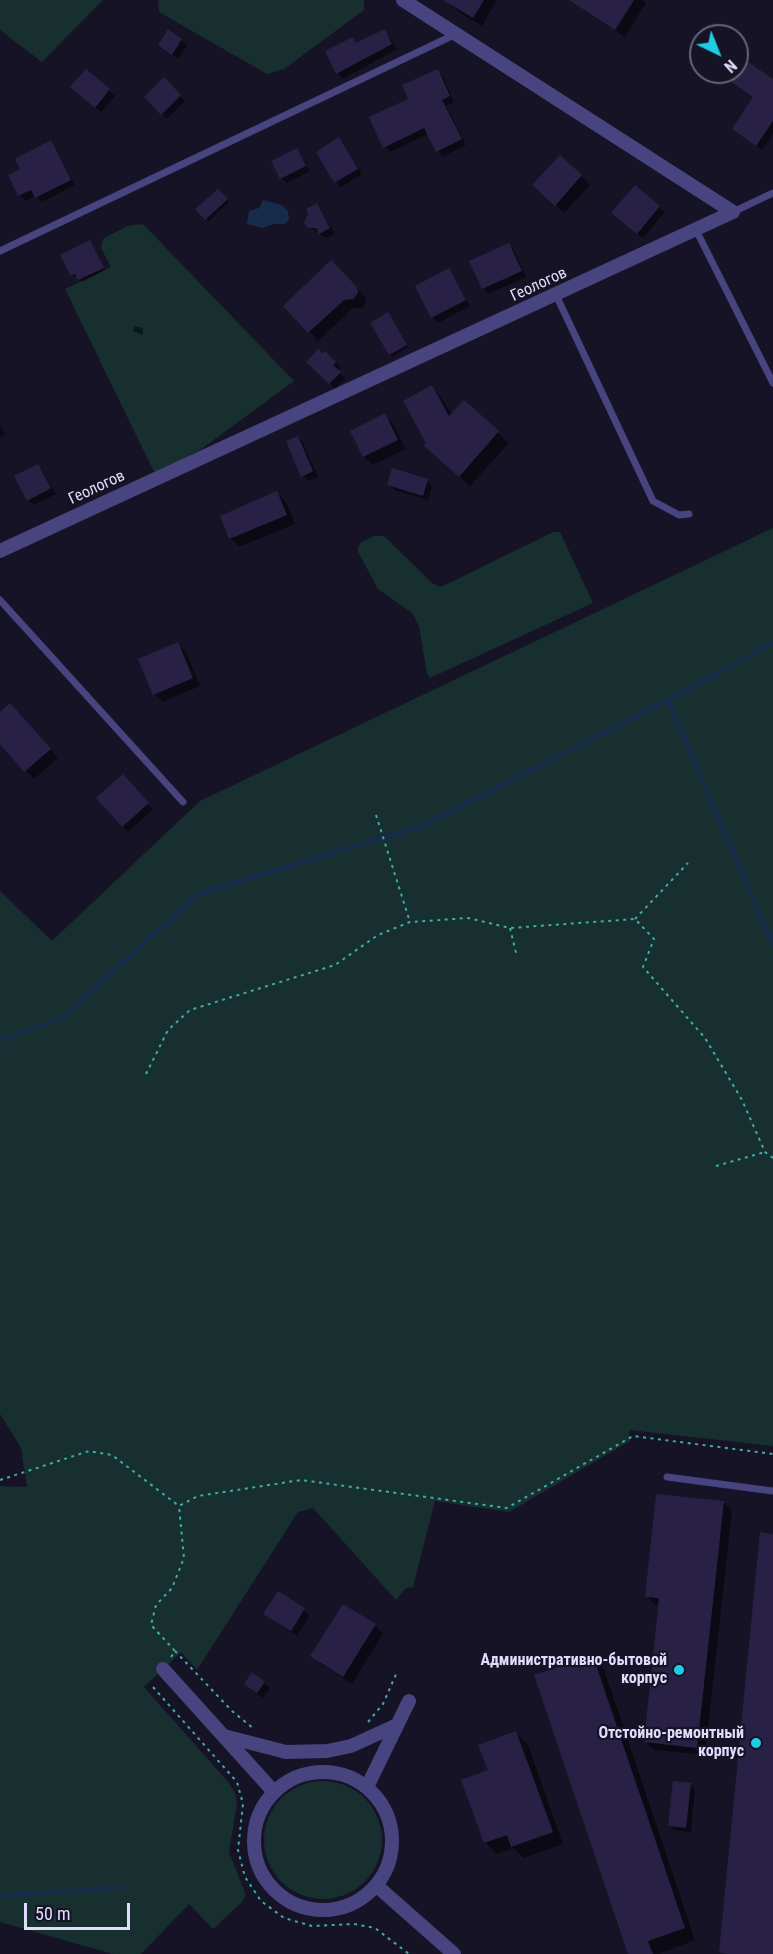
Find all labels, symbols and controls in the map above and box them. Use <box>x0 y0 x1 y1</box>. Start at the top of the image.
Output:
north arrow <box>689 24 749 84</box>
text: N <box>720 56 740 76</box>
street label: Геологов <box>508 264 570 306</box>
street label: Геологов <box>66 467 128 509</box>
place label: Административно-бытовой корпус <box>480 1651 667 1689</box>
marker: Административно-бытовой корпус <box>672 1663 686 1677</box>
place label: Отстойно-ремонтный корпус <box>598 1724 744 1762</box>
marker: Отстойно-ремонтный корпус <box>749 1736 763 1750</box>
scale bar <box>27 1891 134 1929</box>
text: 50 m <box>35 1903 70 1924</box>

